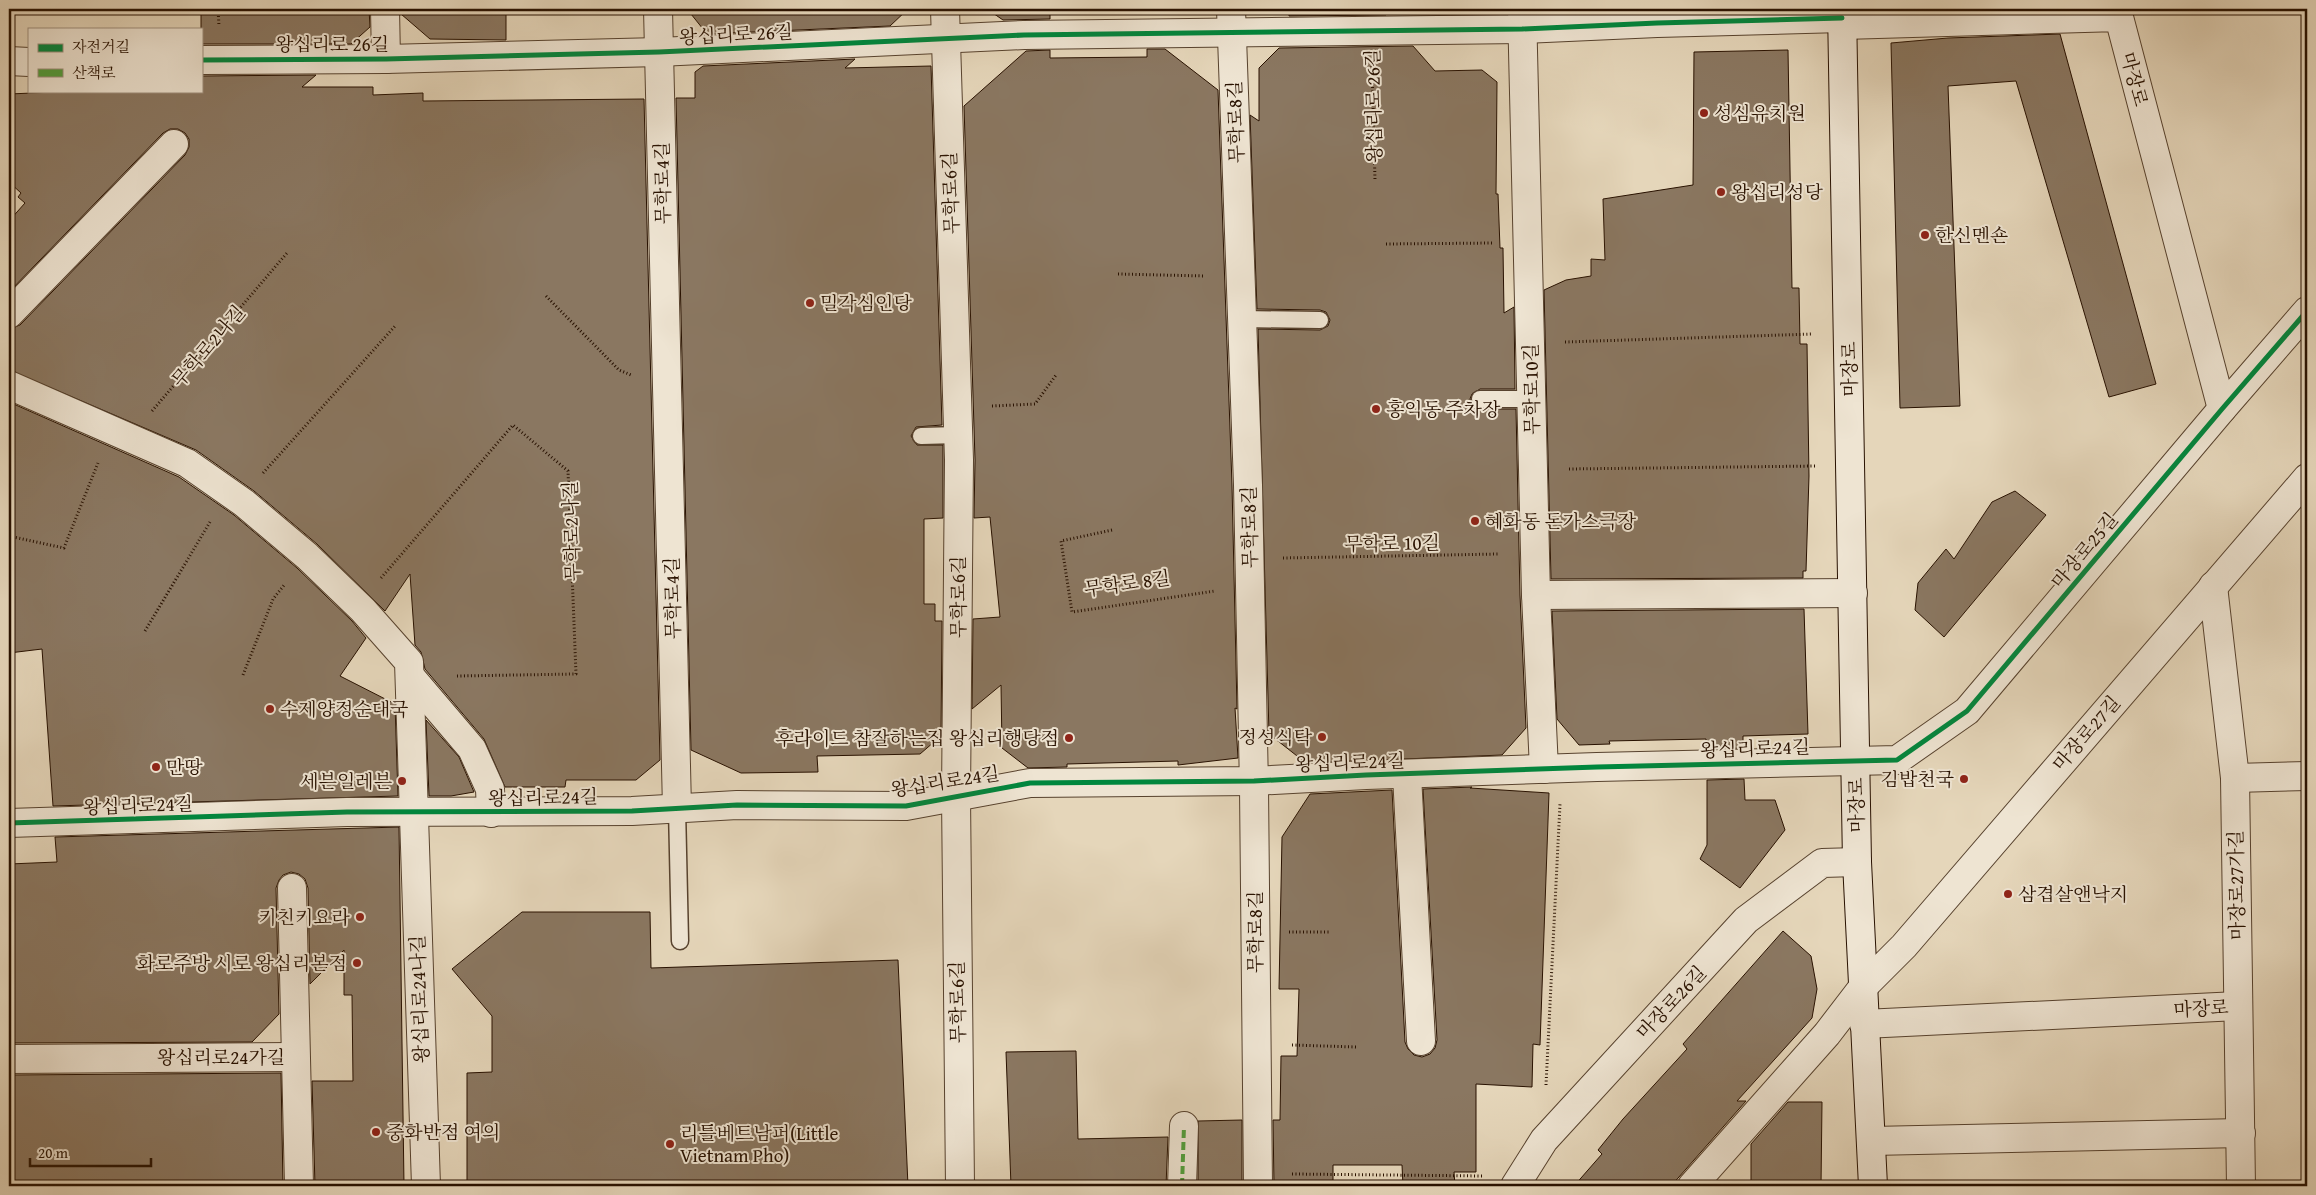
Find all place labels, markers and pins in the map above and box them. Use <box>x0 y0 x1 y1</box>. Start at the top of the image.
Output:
place label: 성심유치원 <box>1714 99 1806 127</box>
marker: 성심유치원 <box>1698 107 1710 119</box>
place label: 왕십리성당 <box>1731 178 1823 206</box>
marker: 왕십리성당 <box>1715 186 1727 198</box>
place label: 한신멘숀 <box>1935 221 2008 249</box>
marker: 한신멘숀 <box>1919 229 1931 241</box>
place label: 밀각심인당 <box>820 289 912 317</box>
marker: 밀각심인당 <box>804 297 816 309</box>
place label: 홍익동 주차장 <box>1386 395 1501 423</box>
marker: 홍익동 주차장 <box>1370 403 1382 415</box>
place label: 혜화동 돈가스극장 <box>1485 507 1637 535</box>
marker: 혜화동 돈가스극장 <box>1469 515 1481 527</box>
place label: 수제양정순대국 <box>280 695 408 723</box>
marker: 수제양정순대국 <box>264 703 276 715</box>
place label: 정성식탁 <box>1239 723 1313 751</box>
place label: 후라이드 참잘하는집 왕십리행당점 <box>775 724 1059 752</box>
marker: 정성식탁 <box>1316 731 1328 743</box>
marker: 후라이드 참잘하는집 왕십리행당점 <box>1063 732 1075 744</box>
place label: 만땅 <box>166 753 203 781</box>
marker: 만땅 <box>150 761 162 773</box>
place label: 김밥천국 <box>1881 765 1954 793</box>
place label: 세븐일레븐 <box>300 767 392 795</box>
marker: 김밥천국 <box>1958 773 1970 785</box>
marker: 세븐일레븐 <box>396 775 408 787</box>
place label: 삼겹살앤낙지 <box>2018 880 2128 908</box>
marker: 삼겹살앤낙지 <box>2002 888 2014 900</box>
place label: 키친키요라 <box>258 903 350 931</box>
marker: 키친키요라 <box>354 911 366 923</box>
place label: 화로주방 시로 왕십리본점 <box>137 949 347 977</box>
marker: 화로주방 시로 왕십리본점 <box>351 957 363 969</box>
place label: 중화반점 여의 <box>386 1118 500 1146</box>
place label: 리틀베트남퍼(Little Vietnam Pho) <box>680 1119 839 1169</box>
marker: 중화반점 여의 <box>370 1126 382 1138</box>
marker: 리틀베트남퍼(Little Vietnam Pho) <box>664 1138 676 1150</box>

